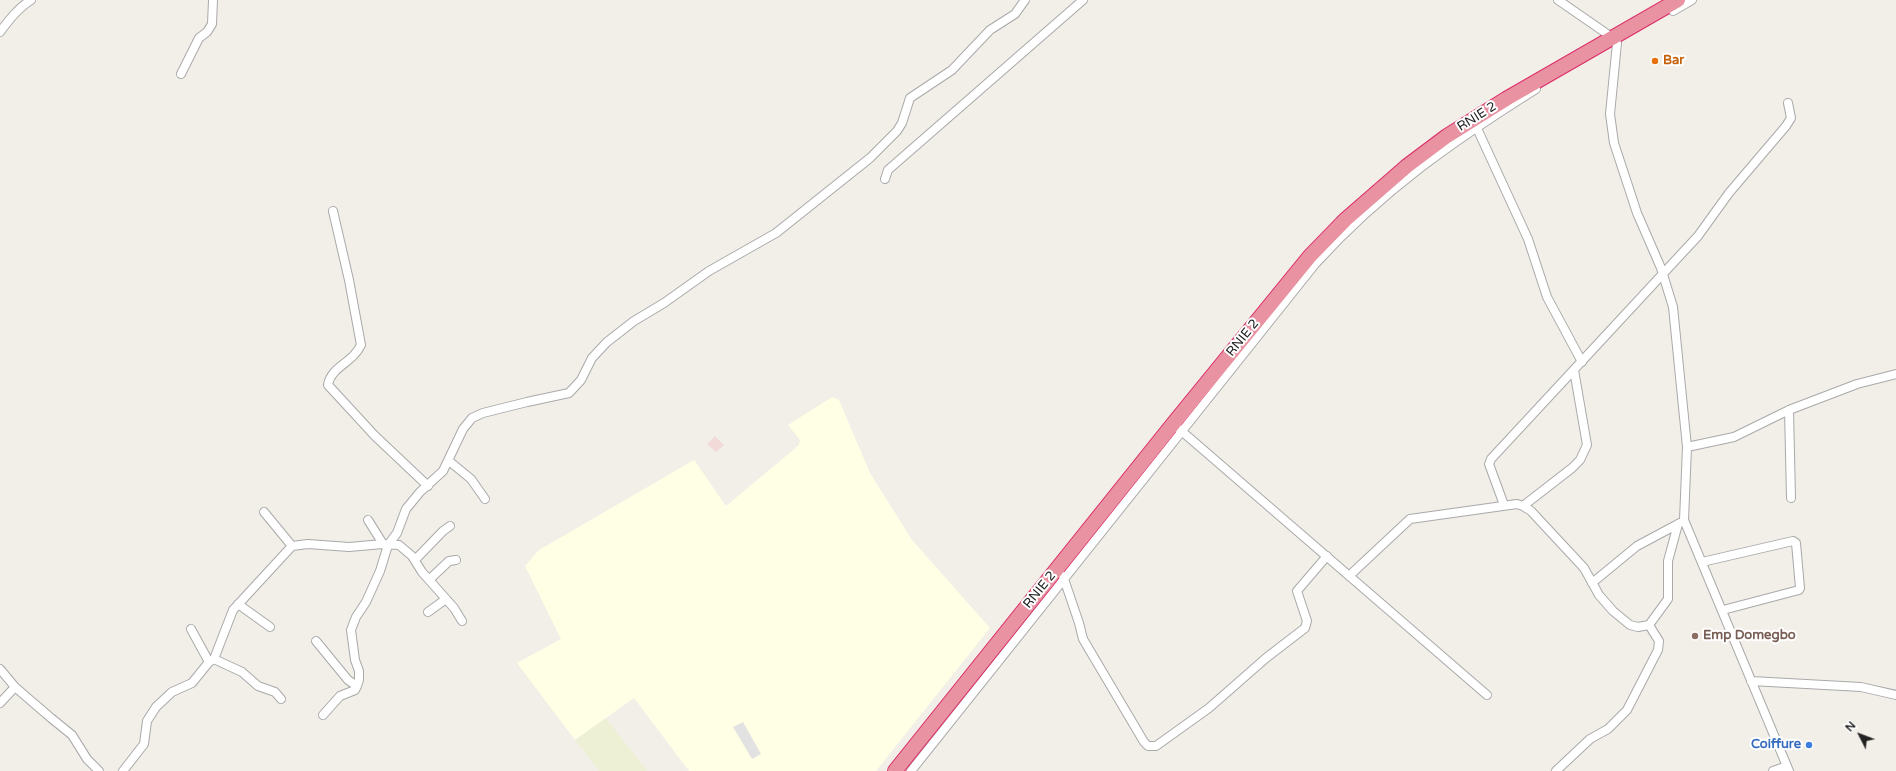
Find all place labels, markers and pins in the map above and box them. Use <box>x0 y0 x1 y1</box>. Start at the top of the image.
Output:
place label: Bar <box>1663 53 1684 69</box>
marker: Bar <box>1650 56 1660 66</box>
place label: Emp Domegbo <box>1703 628 1796 644</box>
marker: Emp Domegbo <box>1690 631 1700 641</box>
place label: Coiffure <box>1751 737 1801 753</box>
marker: Coiffure <box>1804 740 1814 750</box>

